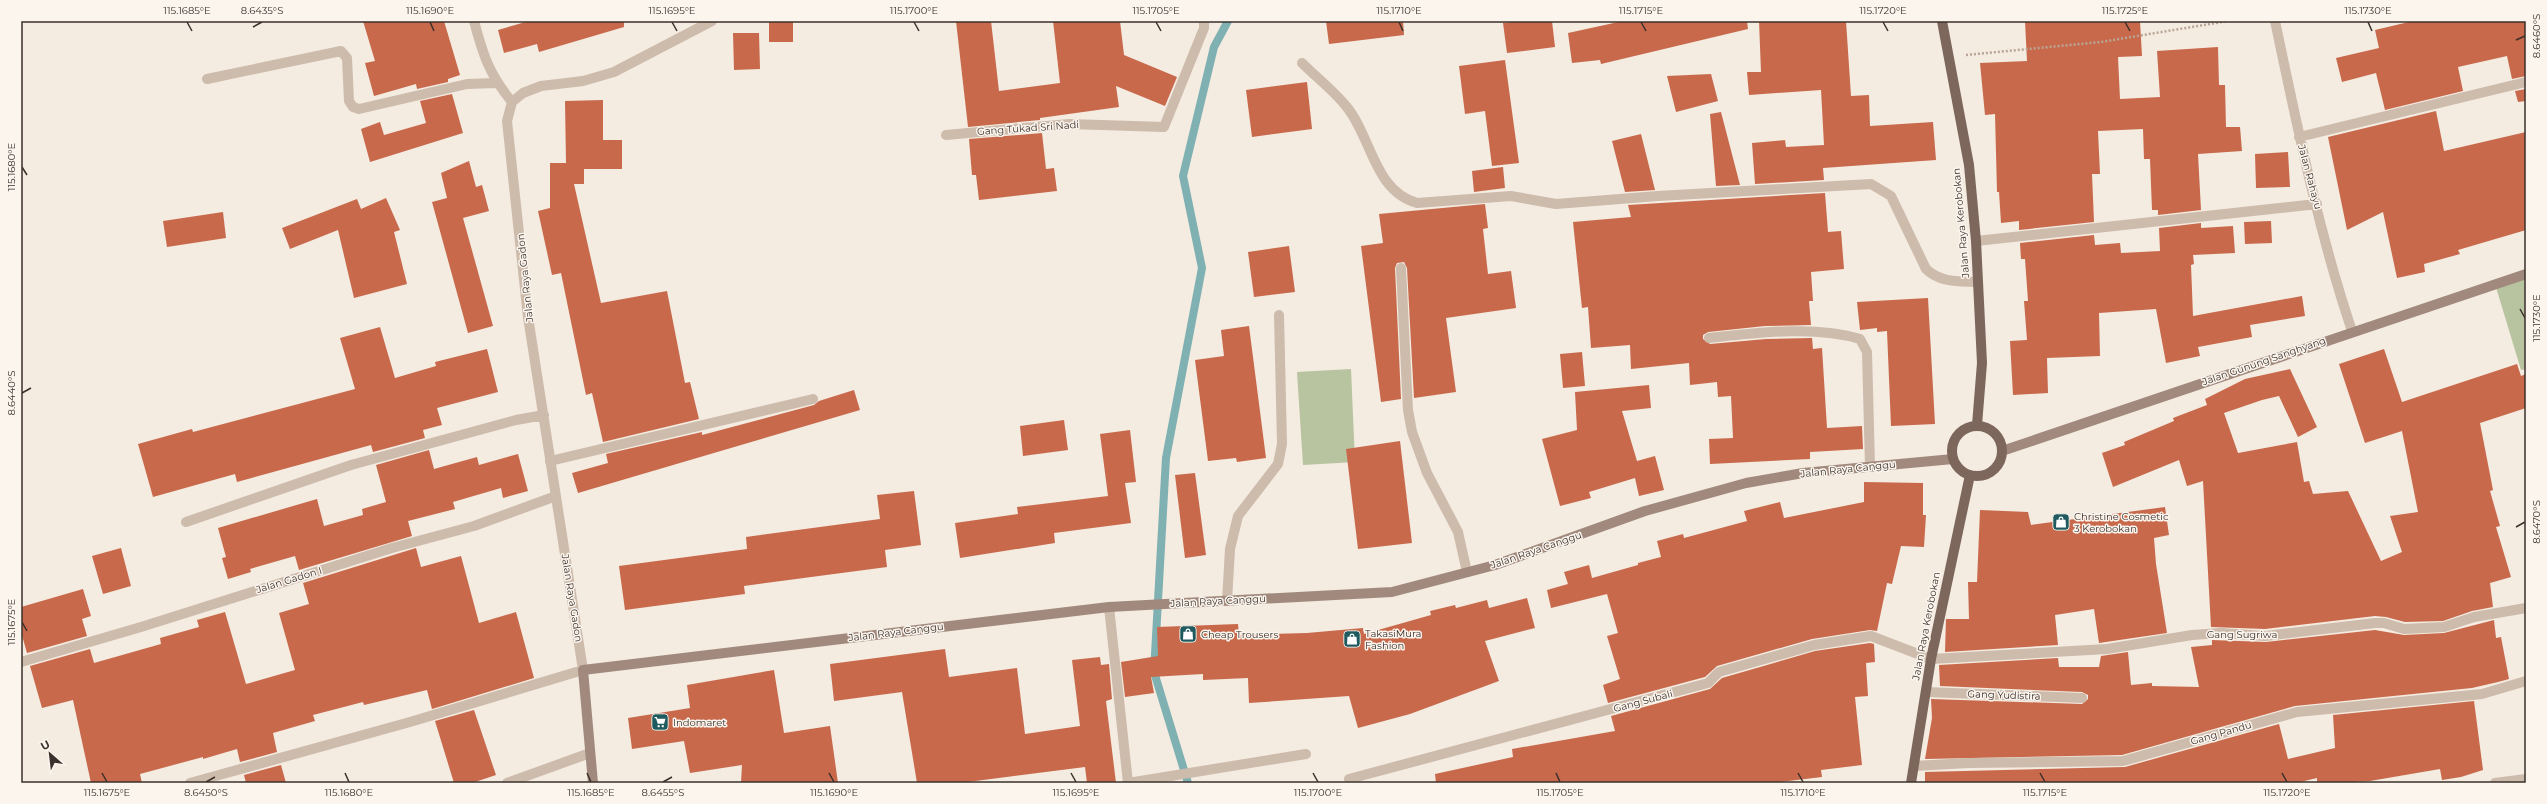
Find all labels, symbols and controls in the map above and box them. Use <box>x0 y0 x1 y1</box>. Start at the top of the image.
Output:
text: 115.1685°E <box>163 4 211 17</box>
text: 8.6435°S <box>241 4 283 17</box>
text: 115.1690°E <box>406 4 454 17</box>
text: 115.1695°E <box>648 4 696 17</box>
text: 115.1700°E <box>890 4 938 17</box>
text: 115.1705°E <box>1132 4 1180 17</box>
text: 115.1710°E <box>1376 4 1422 17</box>
text: 115.1715°E <box>1619 4 1664 17</box>
text: 115.1720°E <box>1859 4 1907 17</box>
text: 115.1725°E <box>2102 4 2149 17</box>
text: 115.1730°E <box>2344 4 2392 17</box>
text: 8.6460°S <box>2530 14 2543 58</box>
street label: Gang Tukad Sri Nadi <box>977 118 1079 138</box>
text: 115.1680°E <box>5 142 18 191</box>
street label: Jalan Rahayu <box>2295 142 2325 211</box>
street label: Jalan Raya Kerobokan <box>1950 168 1972 279</box>
street label: Jalan Raya Gadon <box>514 233 536 324</box>
text: 115.1730°E <box>2530 294 2543 342</box>
street label: Jalan Gunung Sanghyang <box>2199 334 2328 389</box>
text: 8.6440°S <box>5 371 18 415</box>
street label: Jalan Raya Canggu <box>1799 458 1896 481</box>
text: 8.6470°S <box>2530 500 2543 544</box>
place label: Christine Cosmetic 3 Kerobokan <box>2074 510 2169 535</box>
shop icon: Christine Cosmetic 3 Kerobokan <box>2051 512 2071 532</box>
street label: Jalan Raya Canggu <box>1488 528 1583 572</box>
street label: Jalan Raya Gadon <box>558 552 585 643</box>
street label: Jalan Gadon I <box>254 564 323 596</box>
street label: Jalan Raya Kerobokan <box>1909 571 1943 682</box>
street label: Jalan Raya Canggu <box>1169 592 1266 610</box>
text: 115.1675°E <box>5 598 18 645</box>
street label: Jalan Raya Canggu <box>847 620 944 644</box>
shop icon: Cheap Trousers <box>1178 624 1198 644</box>
place label: TakasiMura Fashion <box>1365 627 1421 652</box>
place label: Cheap Trousers <box>1201 628 1278 641</box>
street label: Gang Sugriwa <box>2207 628 2277 641</box>
shop icon: TakasiMura Fashion <box>1342 629 1362 649</box>
street label: Gang Subali <box>1612 687 1674 715</box>
street label: Gang Yudistira <box>1967 687 2041 703</box>
supermarket icon: Indomaret <box>650 712 670 732</box>
place label: Indomaret <box>673 716 726 729</box>
street label: Gang Pandu <box>2189 718 2253 748</box>
north arrow <box>30 734 70 774</box>
text: U <box>38 737 52 753</box>
text: 115.1675°E <box>84 786 131 799</box>
text: 8.6450°S <box>184 786 228 799</box>
text: 115.1680°E <box>325 786 374 799</box>
text: 115.1685°E <box>567 786 615 799</box>
text: 8.6455°S <box>642 786 684 799</box>
text: 115.1690°E <box>810 786 858 799</box>
text: 115.1695°E <box>1052 786 1100 799</box>
text: 115.1700°E <box>1294 786 1342 799</box>
text: 115.1705°E <box>1536 786 1584 799</box>
text: 115.1710°E <box>1780 786 1826 799</box>
text: 115.1715°E <box>2023 786 2068 799</box>
text: 115.1720°E <box>2263 786 2311 799</box>

